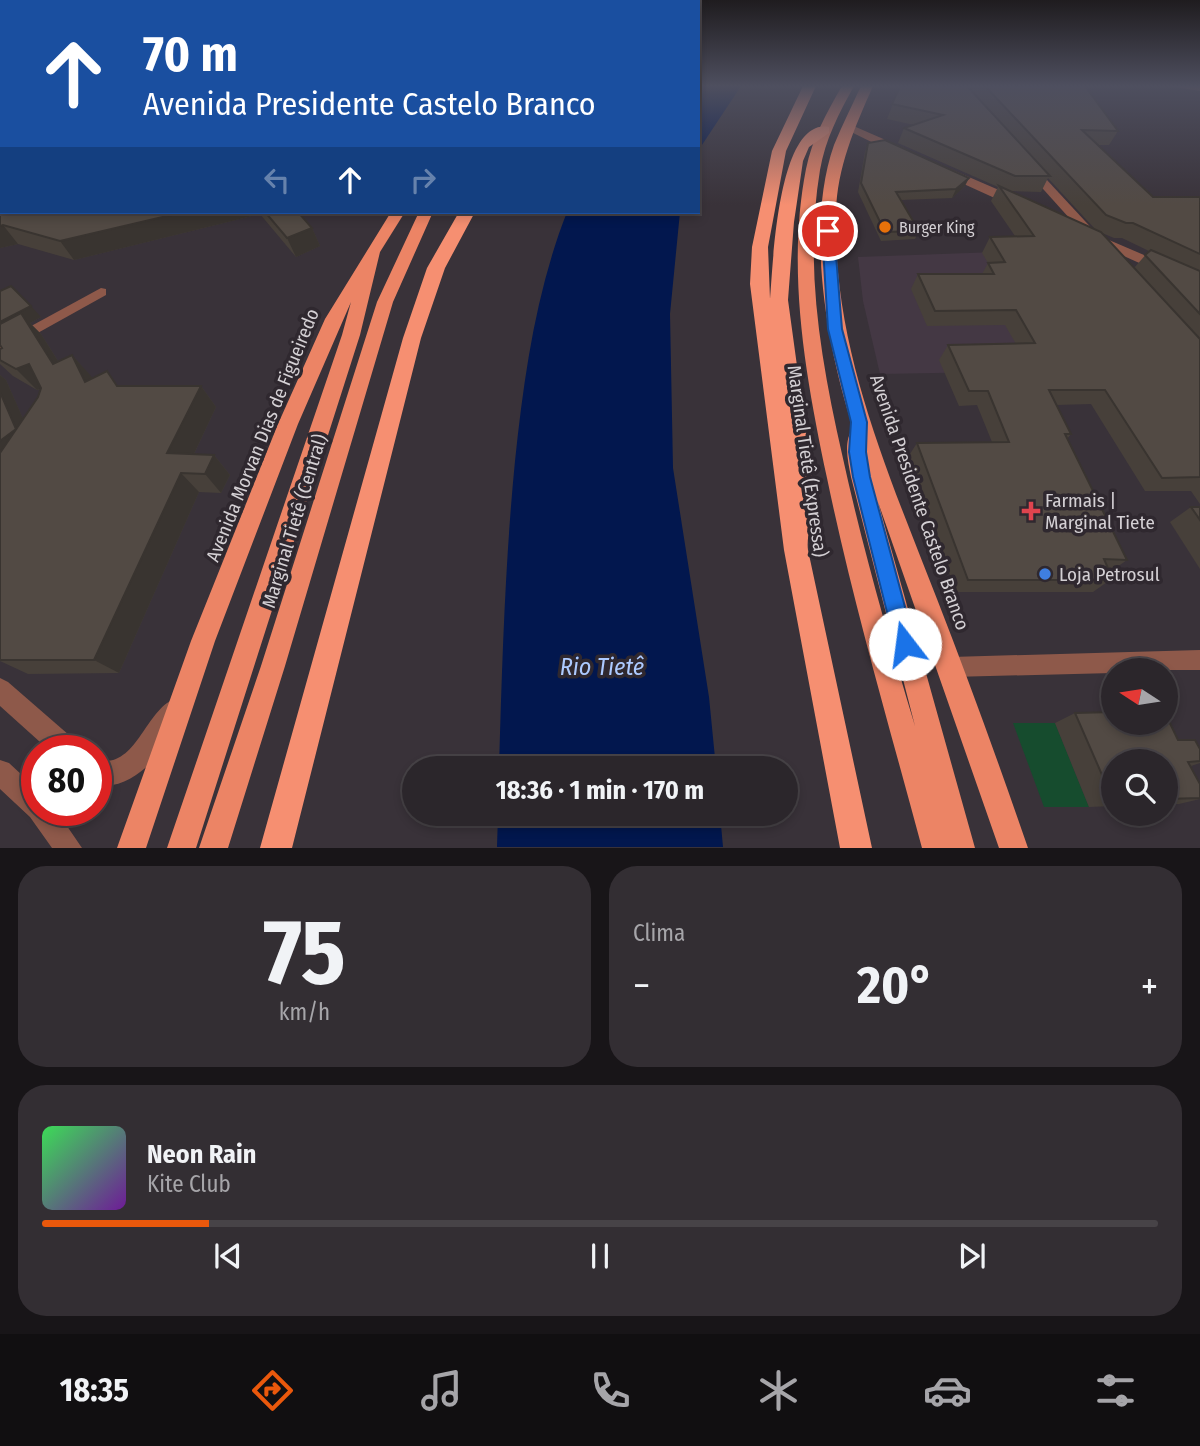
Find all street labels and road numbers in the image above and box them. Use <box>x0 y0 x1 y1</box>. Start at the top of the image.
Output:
street label: Avenida Morvan Dias de Figueiredo <box>201 305 324 565</box>
street label: Marginal Tietê (Expressa) <box>783 364 832 558</box>
street label: Avenida Presidente Castelo Branco <box>865 371 974 633</box>
street label: Marginal Tietê (Central) <box>257 431 332 611</box>

